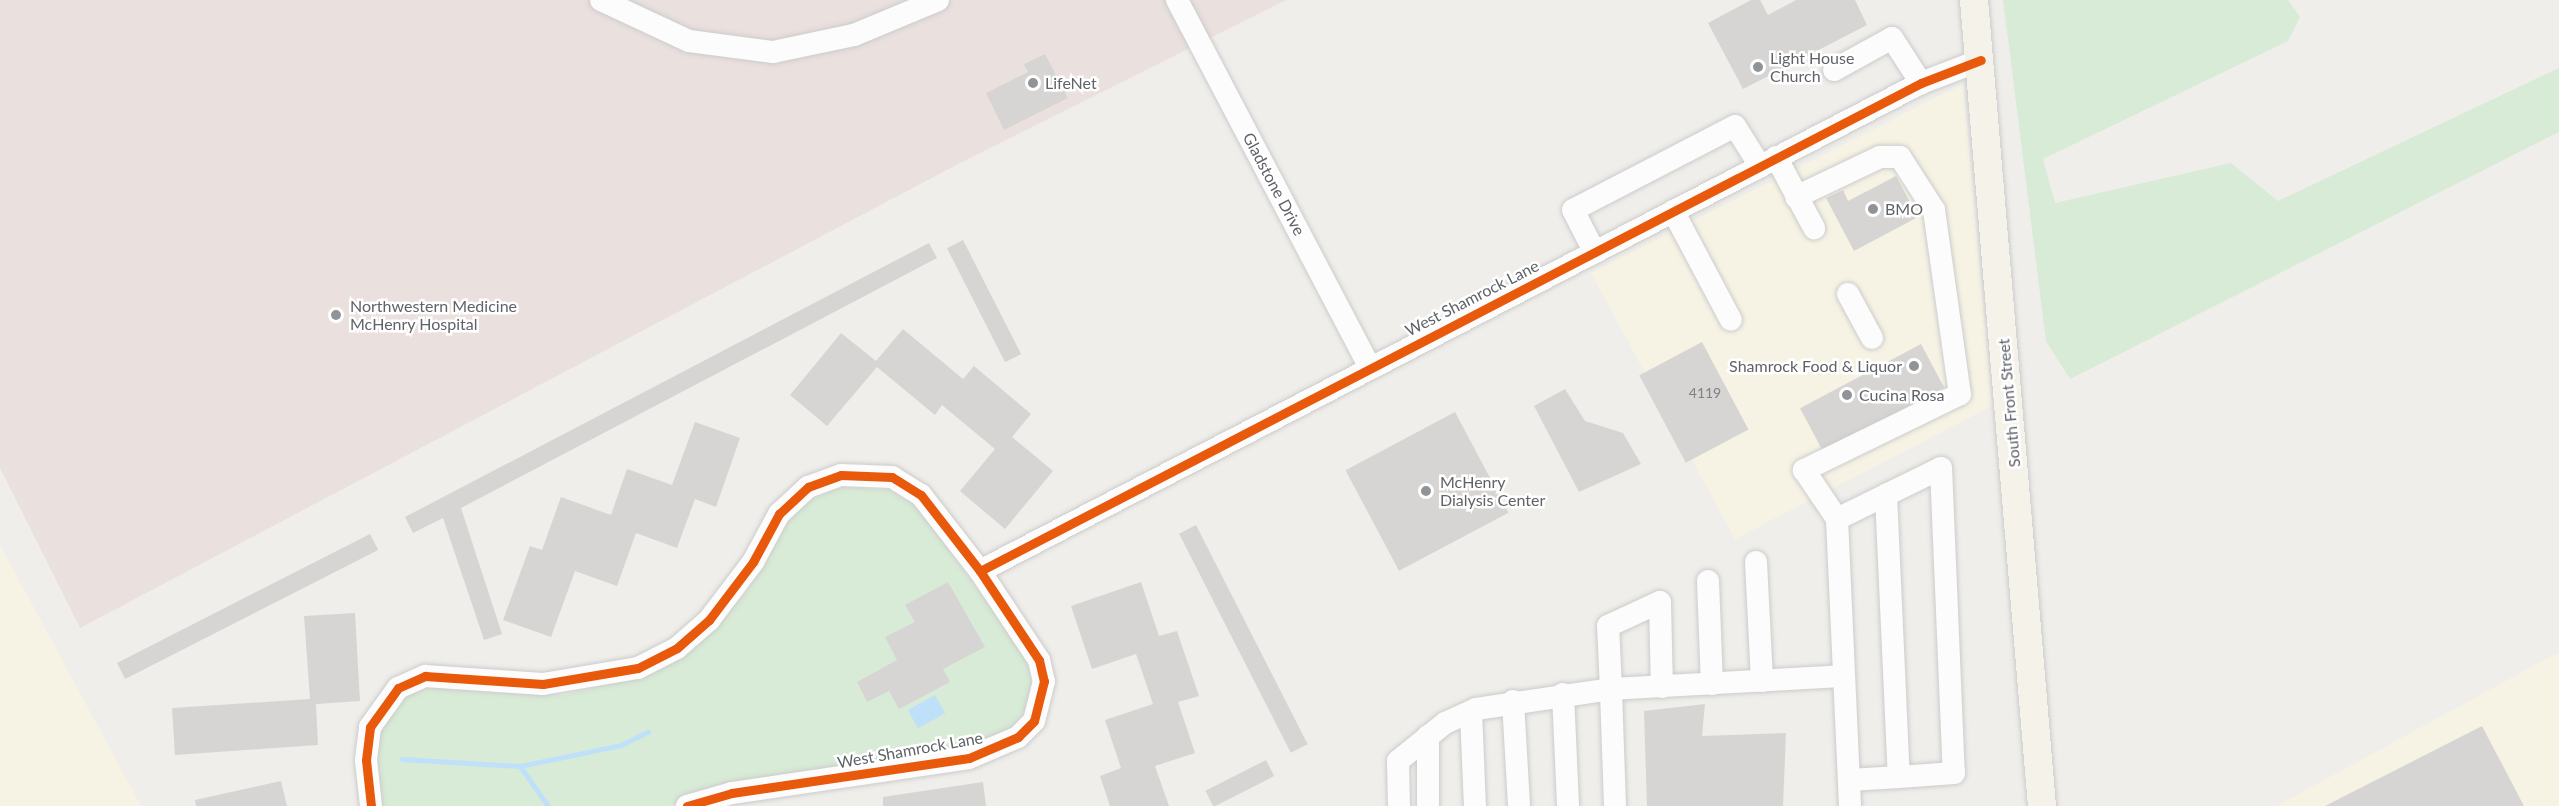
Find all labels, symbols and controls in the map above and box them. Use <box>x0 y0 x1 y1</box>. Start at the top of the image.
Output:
place label: Light House Church <box>1770 48 1854 86</box>
marker: Light House Church <box>1751 60 1765 74</box>
place label: LifeNet <box>1045 73 1097 93</box>
marker: LifeNet <box>1026 76 1040 90</box>
street label: Gladstone Drive <box>1239 129 1309 239</box>
place label: BMO <box>1885 199 1923 219</box>
marker: BMO <box>1866 202 1880 216</box>
street label: West Shamrock Lane <box>1402 256 1542 340</box>
place label: Northwestern Medicine McHenry Hospital <box>350 296 517 334</box>
marker: Northwestern Medicine McHenry Hospital <box>327 306 345 324</box>
street label: South Front Street <box>1994 338 2024 468</box>
place label: Shamrock Food & Liquor <box>1729 356 1902 376</box>
marker: Shamrock Food & Liquor <box>1907 359 1921 373</box>
house number: 4119 <box>1689 385 1721 401</box>
place label: Cucina Rosa <box>1859 385 1944 405</box>
marker: Cucina Rosa <box>1840 388 1854 402</box>
place label: McHenry Dialysis Center <box>1440 472 1545 510</box>
marker: McHenry Dialysis Center <box>1417 482 1435 500</box>
street label: West Shamrock Lane <box>836 728 984 772</box>

